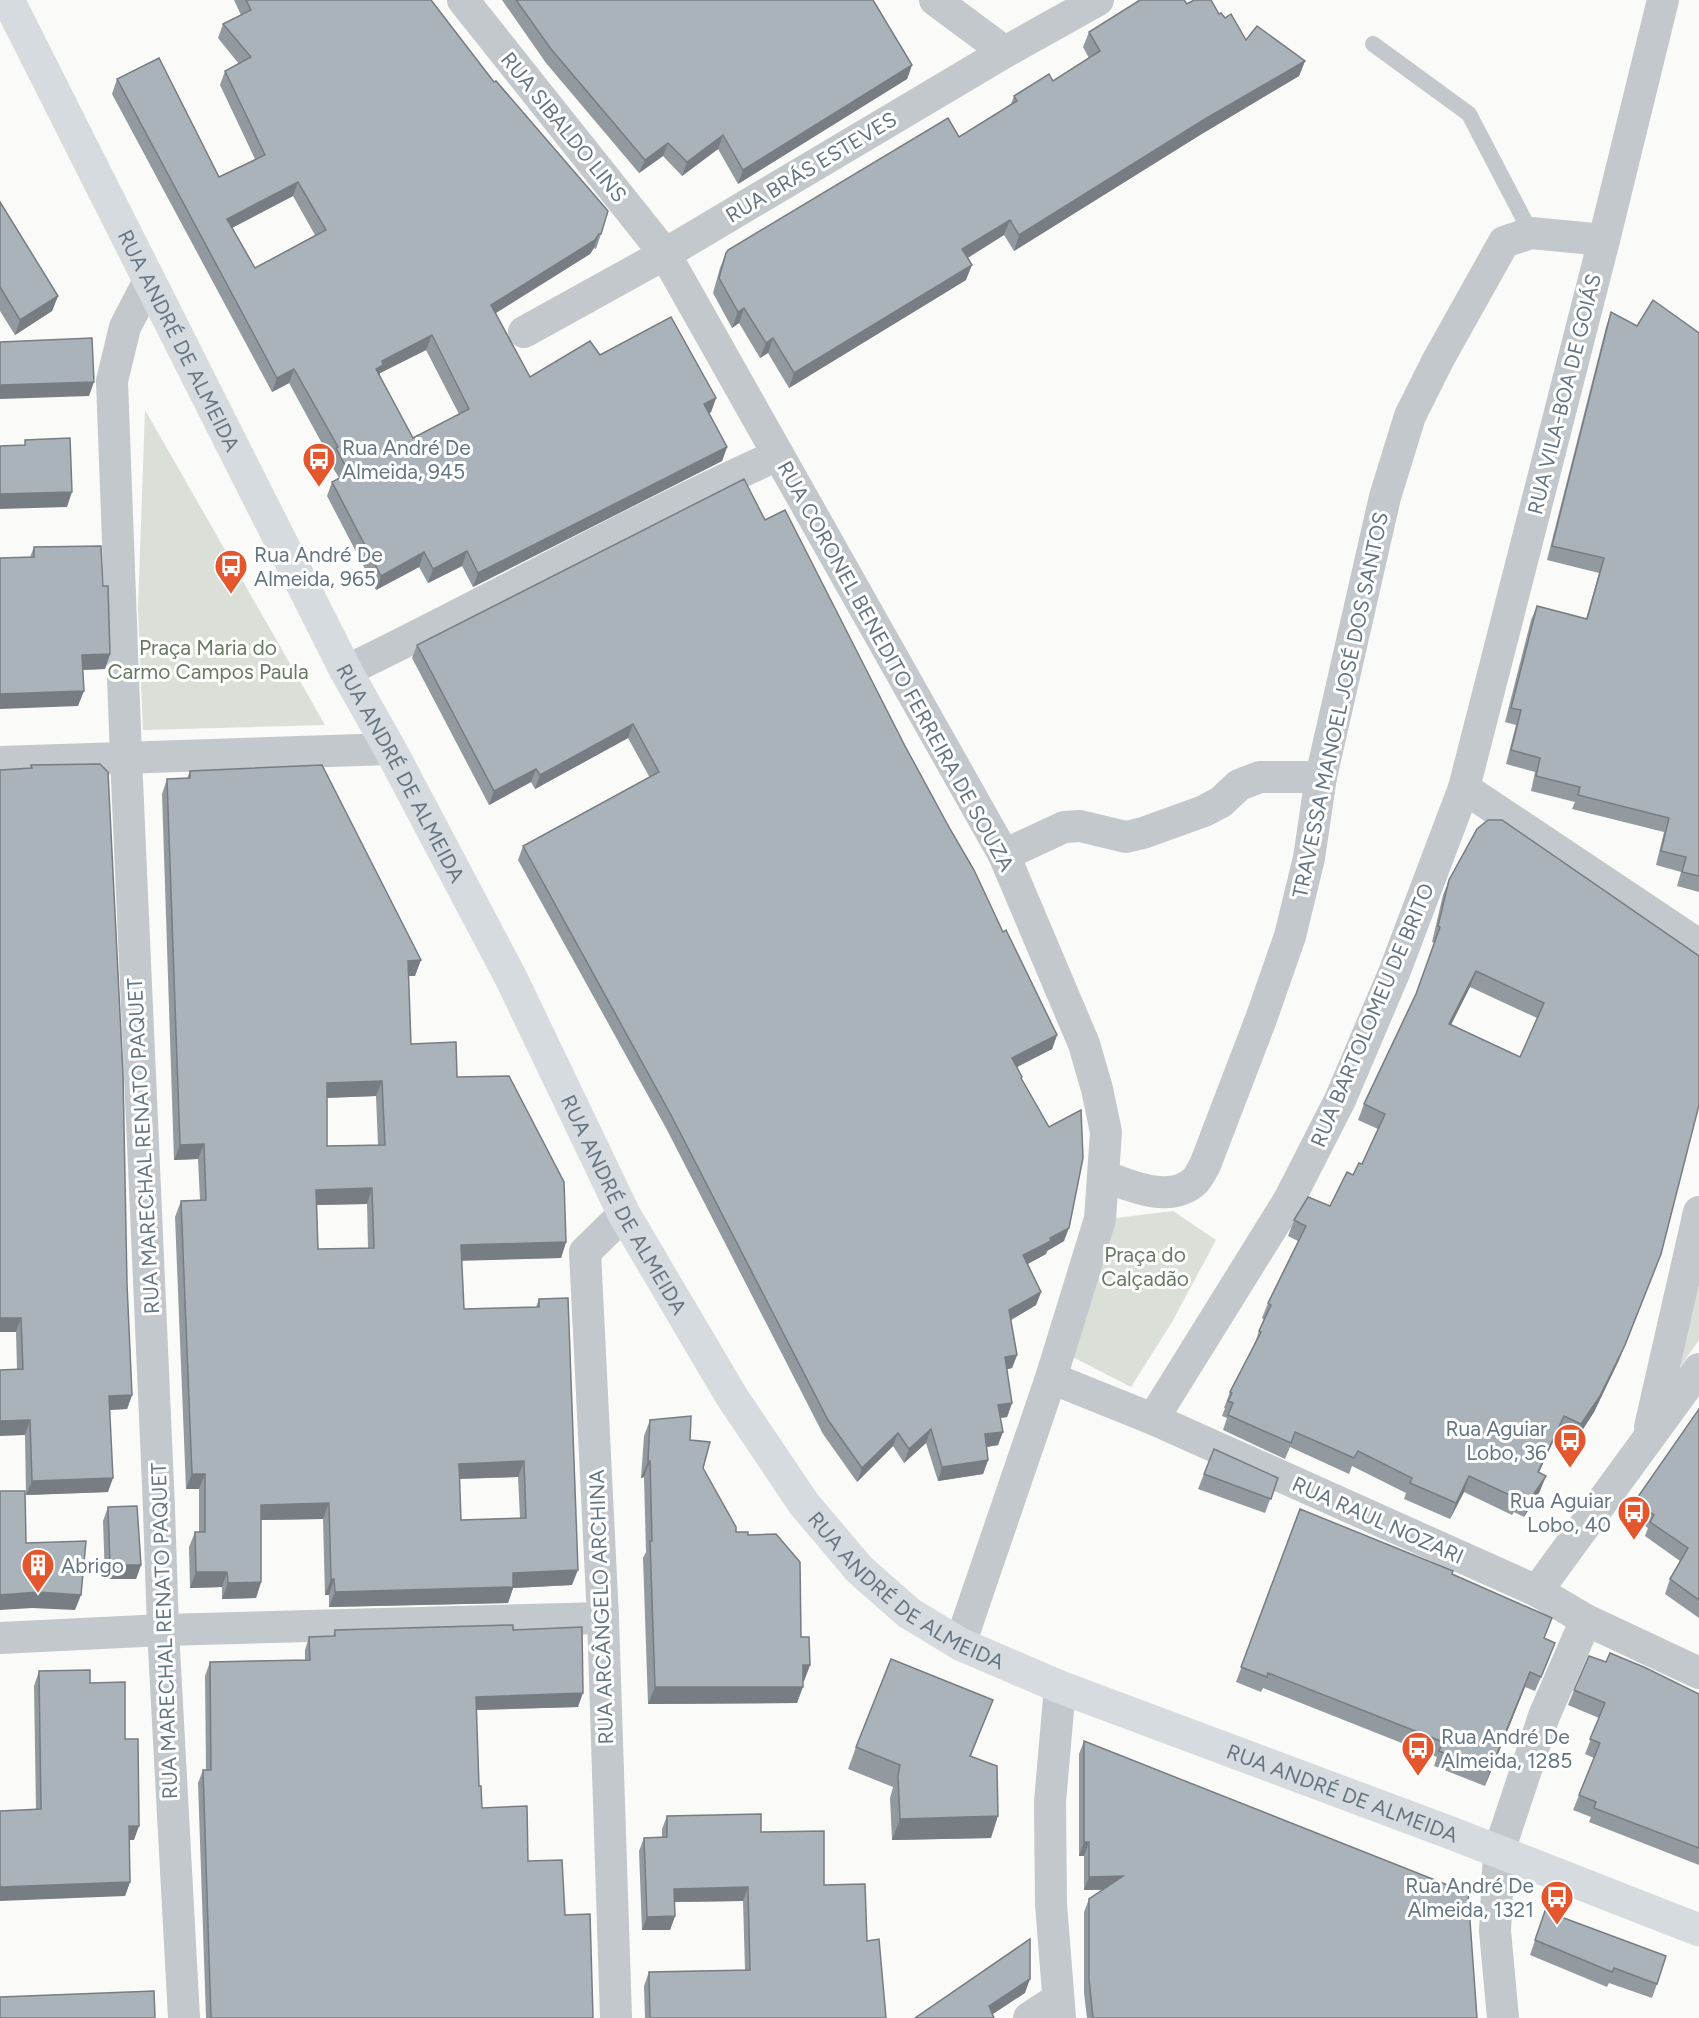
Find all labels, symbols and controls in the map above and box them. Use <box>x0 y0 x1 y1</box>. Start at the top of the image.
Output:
street label: RUA SIBALDO LINS <box>496 47 632 207</box>
street label: RUA BRÁS ESTEVES <box>721 106 901 228</box>
street label: RUA ANDRÉ DE ALMEIDA <box>113 225 246 455</box>
street label: RUA VILA-BOA DE GOIÁS <box>1522 271 1606 517</box>
place label: Rua André De Almeida, 945 <box>342 435 471 484</box>
bus stop icon: Rua André De Almeida, 945 <box>301 441 337 488</box>
street label: RUA CORONEL BENEDITO FERREIRA DE SOUZA <box>772 457 1020 875</box>
street label: TRAVESSA MANOEL JOSÉ DOS SANTOS <box>1287 510 1393 900</box>
place label: Rua André De Almeida, 965 <box>254 542 383 591</box>
bus stop icon: Rua André De Almeida, 965 <box>213 548 249 595</box>
park label: Praça Maria do Carmo Campos Paula <box>107 635 309 684</box>
street label: RUA ANDRÉ DE ALMEIDA <box>332 659 470 886</box>
street label: RUA BARTOLOMEU DE BRITO <box>1305 879 1439 1151</box>
street label: RUA MARECHAL RENATO PAQUET <box>122 977 164 1315</box>
street label: RUA ANDRÉ DE ALMEIDA <box>556 1090 693 1318</box>
park label: Praça do Calçadão <box>1101 1242 1189 1291</box>
place label: Rua Aguiar Lobo, 36 <box>1445 1416 1547 1465</box>
bus stop icon: Rua Aguiar Lobo, 36 <box>1552 1422 1588 1469</box>
street label: RUA MARECHAL RENATO PAQUET <box>146 1462 182 1800</box>
street label: RUA ARCÂNGELO ARCHINA <box>584 1469 618 1745</box>
street label: RUA RAUL NOZARI <box>1288 1471 1468 1569</box>
place label: Rua Aguiar Lobo, 40 <box>1509 1488 1611 1537</box>
bus stop icon: Rua Aguiar Lobo, 40 <box>1616 1494 1652 1541</box>
street label: RUA ANDRÉ DE ALMEIDA <box>803 1506 1008 1674</box>
building icon: Abrigo <box>20 1547 56 1594</box>
place label: Abrigo <box>61 1553 124 1578</box>
place label: Rua André De Almeida, 1285 <box>1441 1724 1572 1773</box>
bus stop icon: Rua André De Almeida, 1285 <box>1400 1730 1436 1777</box>
street label: RUA ANDRÉ DE ALMEIDA <box>1224 1738 1462 1847</box>
place label: Rua André De Almeida, 1321 <box>1405 1873 1534 1922</box>
bus stop icon: Rua André De Almeida, 1321 <box>1539 1879 1575 1926</box>

